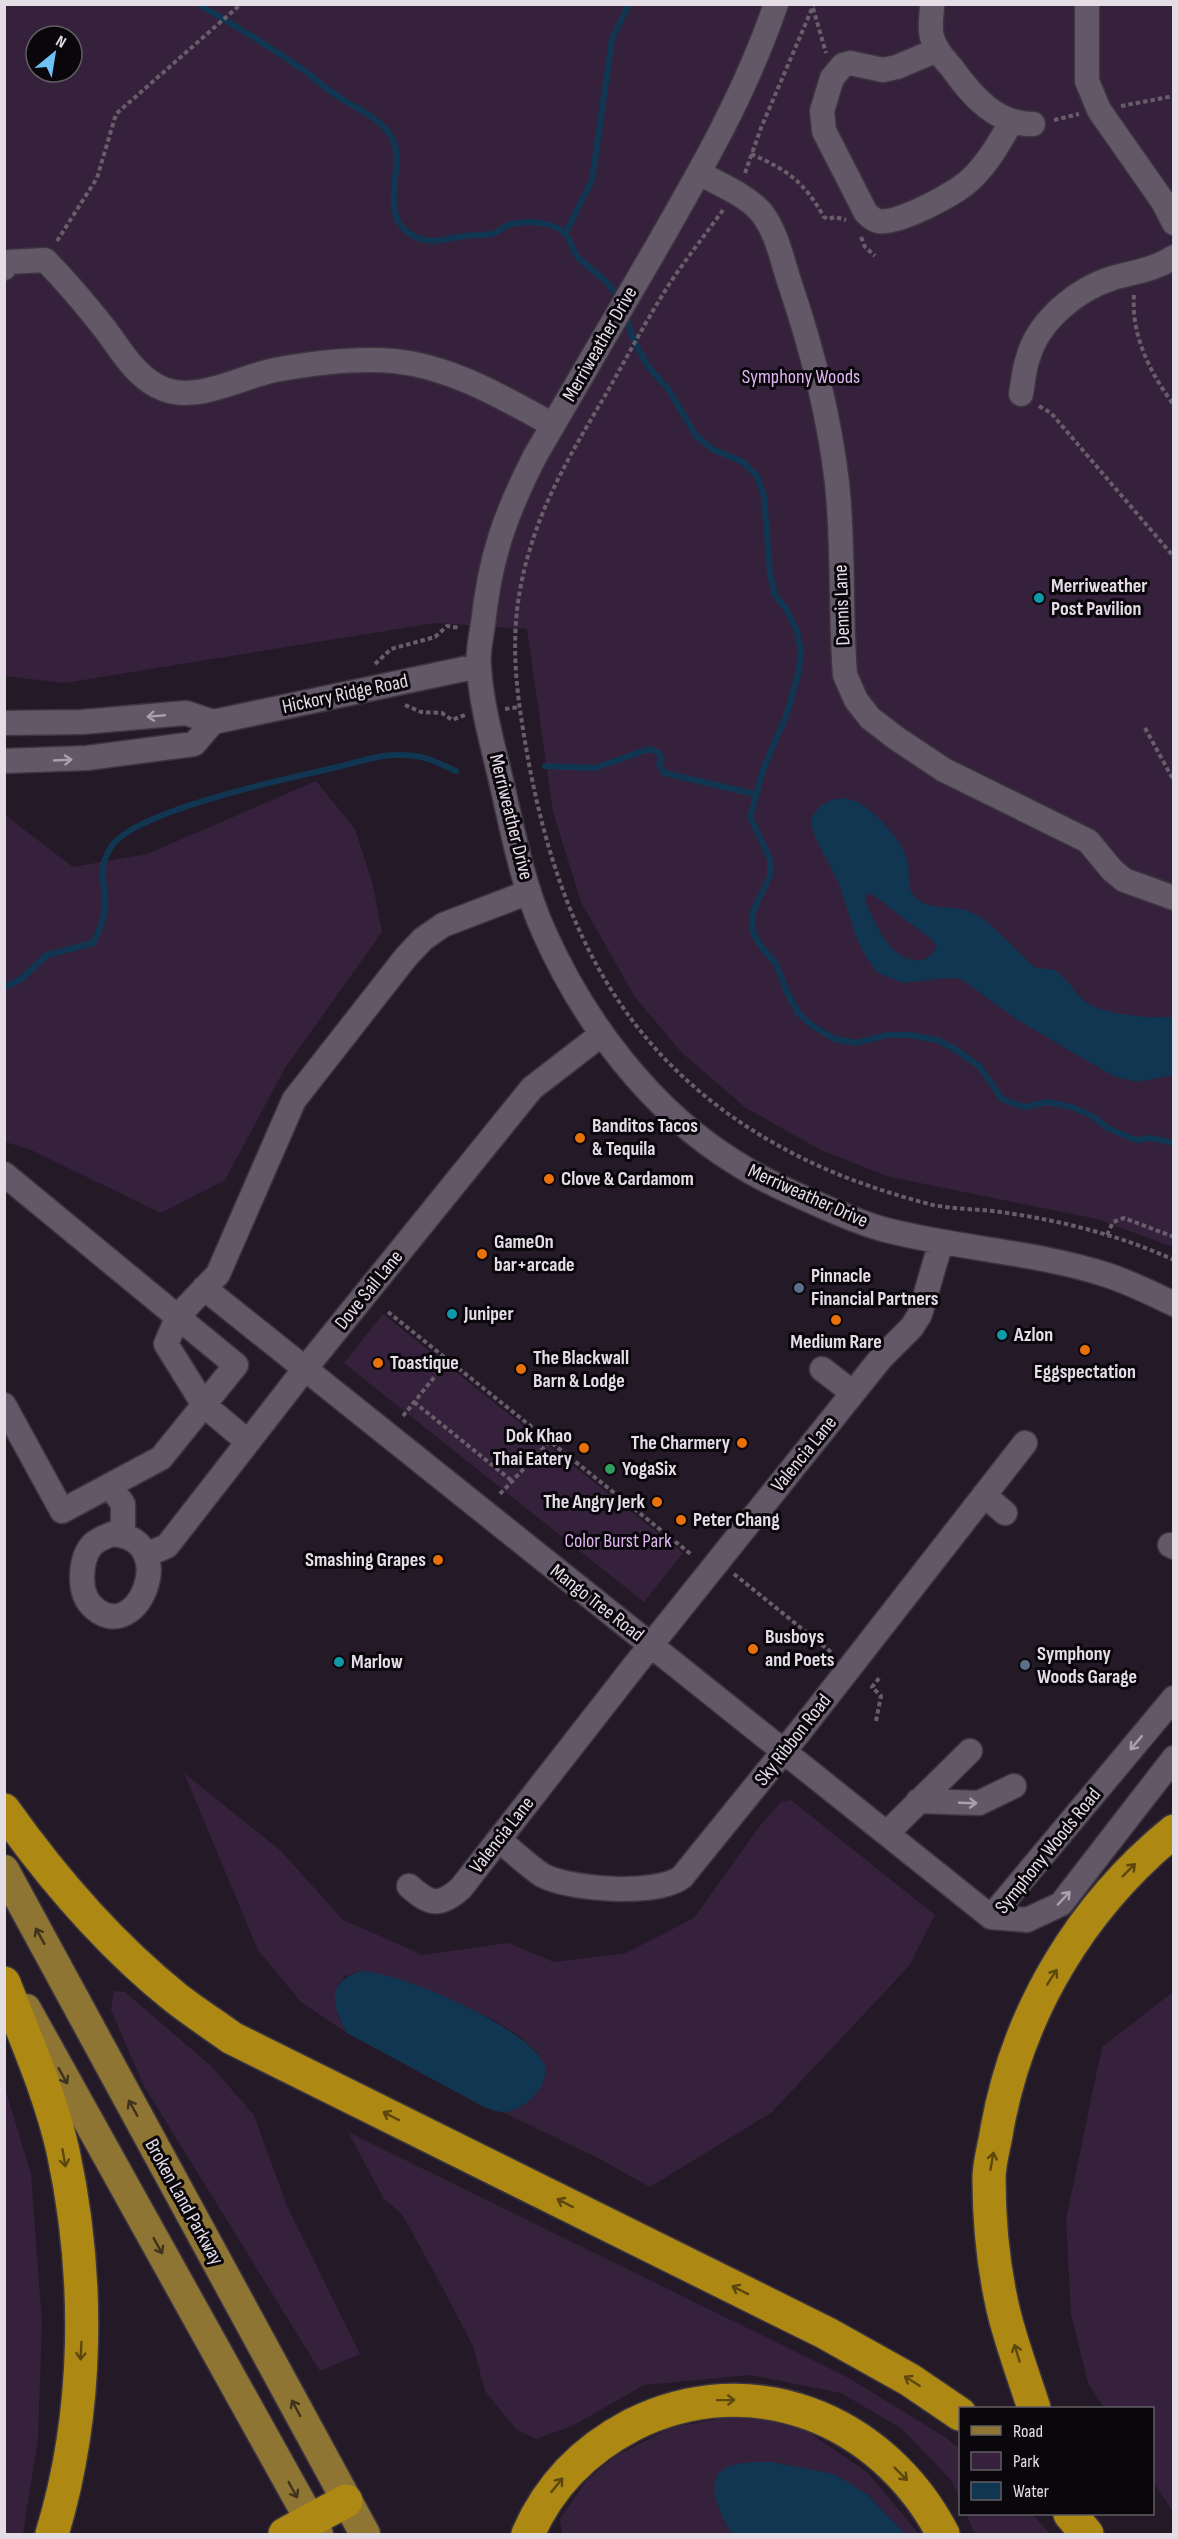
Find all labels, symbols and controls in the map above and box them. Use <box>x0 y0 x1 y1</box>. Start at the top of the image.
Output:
north arrow <box>24 24 84 84</box>
text: N <box>52 32 69 53</box>
street label: Merriweather Drive <box>557 282 643 406</box>
park label: Symphony Woods <box>742 365 860 389</box>
street label: Dennis Lane <box>829 564 855 646</box>
place label: Merriweather Post Pavilion <box>1051 574 1148 621</box>
marker: Merriweather Post Pavilion <box>1032 591 1046 605</box>
street label: Hickory Ridge Road <box>280 669 410 719</box>
one-way arrow <box>146 711 166 722</box>
street label: Merriweather Drive <box>484 752 538 882</box>
one-way arrow <box>52 754 72 765</box>
place label: Banditos Tacos & Tequila <box>592 1114 698 1161</box>
marker: Banditos Tacos & Tequila <box>573 1131 587 1145</box>
street label: Merriweather Drive <box>744 1159 872 1233</box>
place label: Clove & Cardamom <box>561 1167 694 1191</box>
marker: Clove & Cardamom <box>542 1172 556 1186</box>
place label: GameOn bar+arcade <box>494 1230 575 1277</box>
street label: Dove Sail Lane <box>330 1245 408 1335</box>
marker: GameOn bar+arcade <box>475 1247 489 1261</box>
place label: Pinnacle Financial Partners <box>811 1264 939 1311</box>
marker: Pinnacle Financial Partners <box>792 1281 806 1295</box>
place label: Juniper <box>463 1302 514 1326</box>
marker: Juniper <box>445 1307 459 1321</box>
marker: Medium Rare <box>829 1313 843 1327</box>
place label: Azlon <box>1013 1323 1053 1347</box>
marker: Azlon <box>995 1328 1009 1342</box>
place label: Medium Rare <box>790 1330 882 1354</box>
marker: Eggspectation <box>1078 1343 1092 1357</box>
place label: The Blackwall Barn & Lodge <box>533 1346 629 1393</box>
place label: Toastique <box>390 1351 459 1375</box>
marker: Toastique <box>371 1356 385 1370</box>
place label: Eggspectation <box>1034 1360 1136 1384</box>
marker: The Blackwall Barn & Lodge <box>514 1362 528 1376</box>
street label: Valencia Lane <box>766 1411 842 1497</box>
place label: Dok Khao Thai Eatery <box>493 1424 573 1471</box>
place label: The Charmery <box>631 1431 731 1455</box>
marker: The Charmery <box>735 1436 749 1450</box>
marker: Dok Khao Thai Eatery <box>577 1441 591 1455</box>
place label: YogaSix <box>622 1457 677 1481</box>
marker: YogaSix <box>603 1462 617 1476</box>
place label: The Angry Jerk <box>543 1490 646 1514</box>
marker: The Angry Jerk <box>650 1495 664 1509</box>
place label: Peter Chang <box>693 1508 780 1532</box>
marker: Peter Chang <box>674 1513 688 1527</box>
park label: Color Burst Park <box>564 1529 672 1553</box>
place label: Smashing Grapes <box>305 1548 426 1572</box>
marker: Smashing Grapes <box>431 1553 445 1567</box>
street label: Mango Tree Road <box>545 1559 649 1647</box>
place label: Busboys and Poets <box>765 1625 835 1672</box>
marker: Busboys and Poets <box>746 1642 760 1656</box>
place label: Symphony Woods Garage <box>1037 1642 1137 1689</box>
place label: Marlow <box>351 1650 403 1674</box>
marker: Marlow <box>332 1655 346 1669</box>
marker: Symphony Woods Garage <box>1018 1658 1032 1672</box>
street label: Sky Ribbon Road <box>750 1689 836 1791</box>
one-way arrow <box>1129 1735 1143 1750</box>
street label: Symphony Woods Road <box>990 1783 1106 1919</box>
street label: Valencia Lane <box>465 1792 539 1878</box>
one-way arrow <box>957 1797 977 1808</box>
one-way arrow <box>1122 1863 1137 1878</box>
one-way arrow <box>1057 1891 1071 1906</box>
one-way arrow <box>34 1928 45 1946</box>
one-way arrow <box>1046 1969 1058 1986</box>
one-way arrow <box>58 2067 70 2084</box>
one-way arrow <box>127 2099 138 2117</box>
one-way arrow <box>382 2109 400 2121</box>
street label: Broken Land Parkway <box>139 2135 229 2269</box>
one-way arrow <box>59 2147 70 2167</box>
one-way arrow <box>986 2151 997 2171</box>
one-way arrow <box>557 2196 575 2208</box>
one-way arrow <box>153 2237 164 2255</box>
one-way arrow <box>731 2284 749 2295</box>
one-way arrow <box>75 2341 86 2361</box>
one-way arrow <box>1010 2344 1021 2363</box>
one-way arrow <box>904 2375 921 2387</box>
one-way arrow <box>716 2394 736 2406</box>
one-way arrow <box>290 2400 302 2417</box>
legend <box>959 2407 1154 2515</box>
text: Road <box>1013 2421 1043 2442</box>
text: Park <box>1013 2451 1039 2472</box>
one-way arrow <box>893 2466 908 2481</box>
one-way arrow <box>551 2477 564 2493</box>
text: Water <box>1013 2481 1049 2502</box>
one-way arrow <box>288 2482 300 2499</box>

